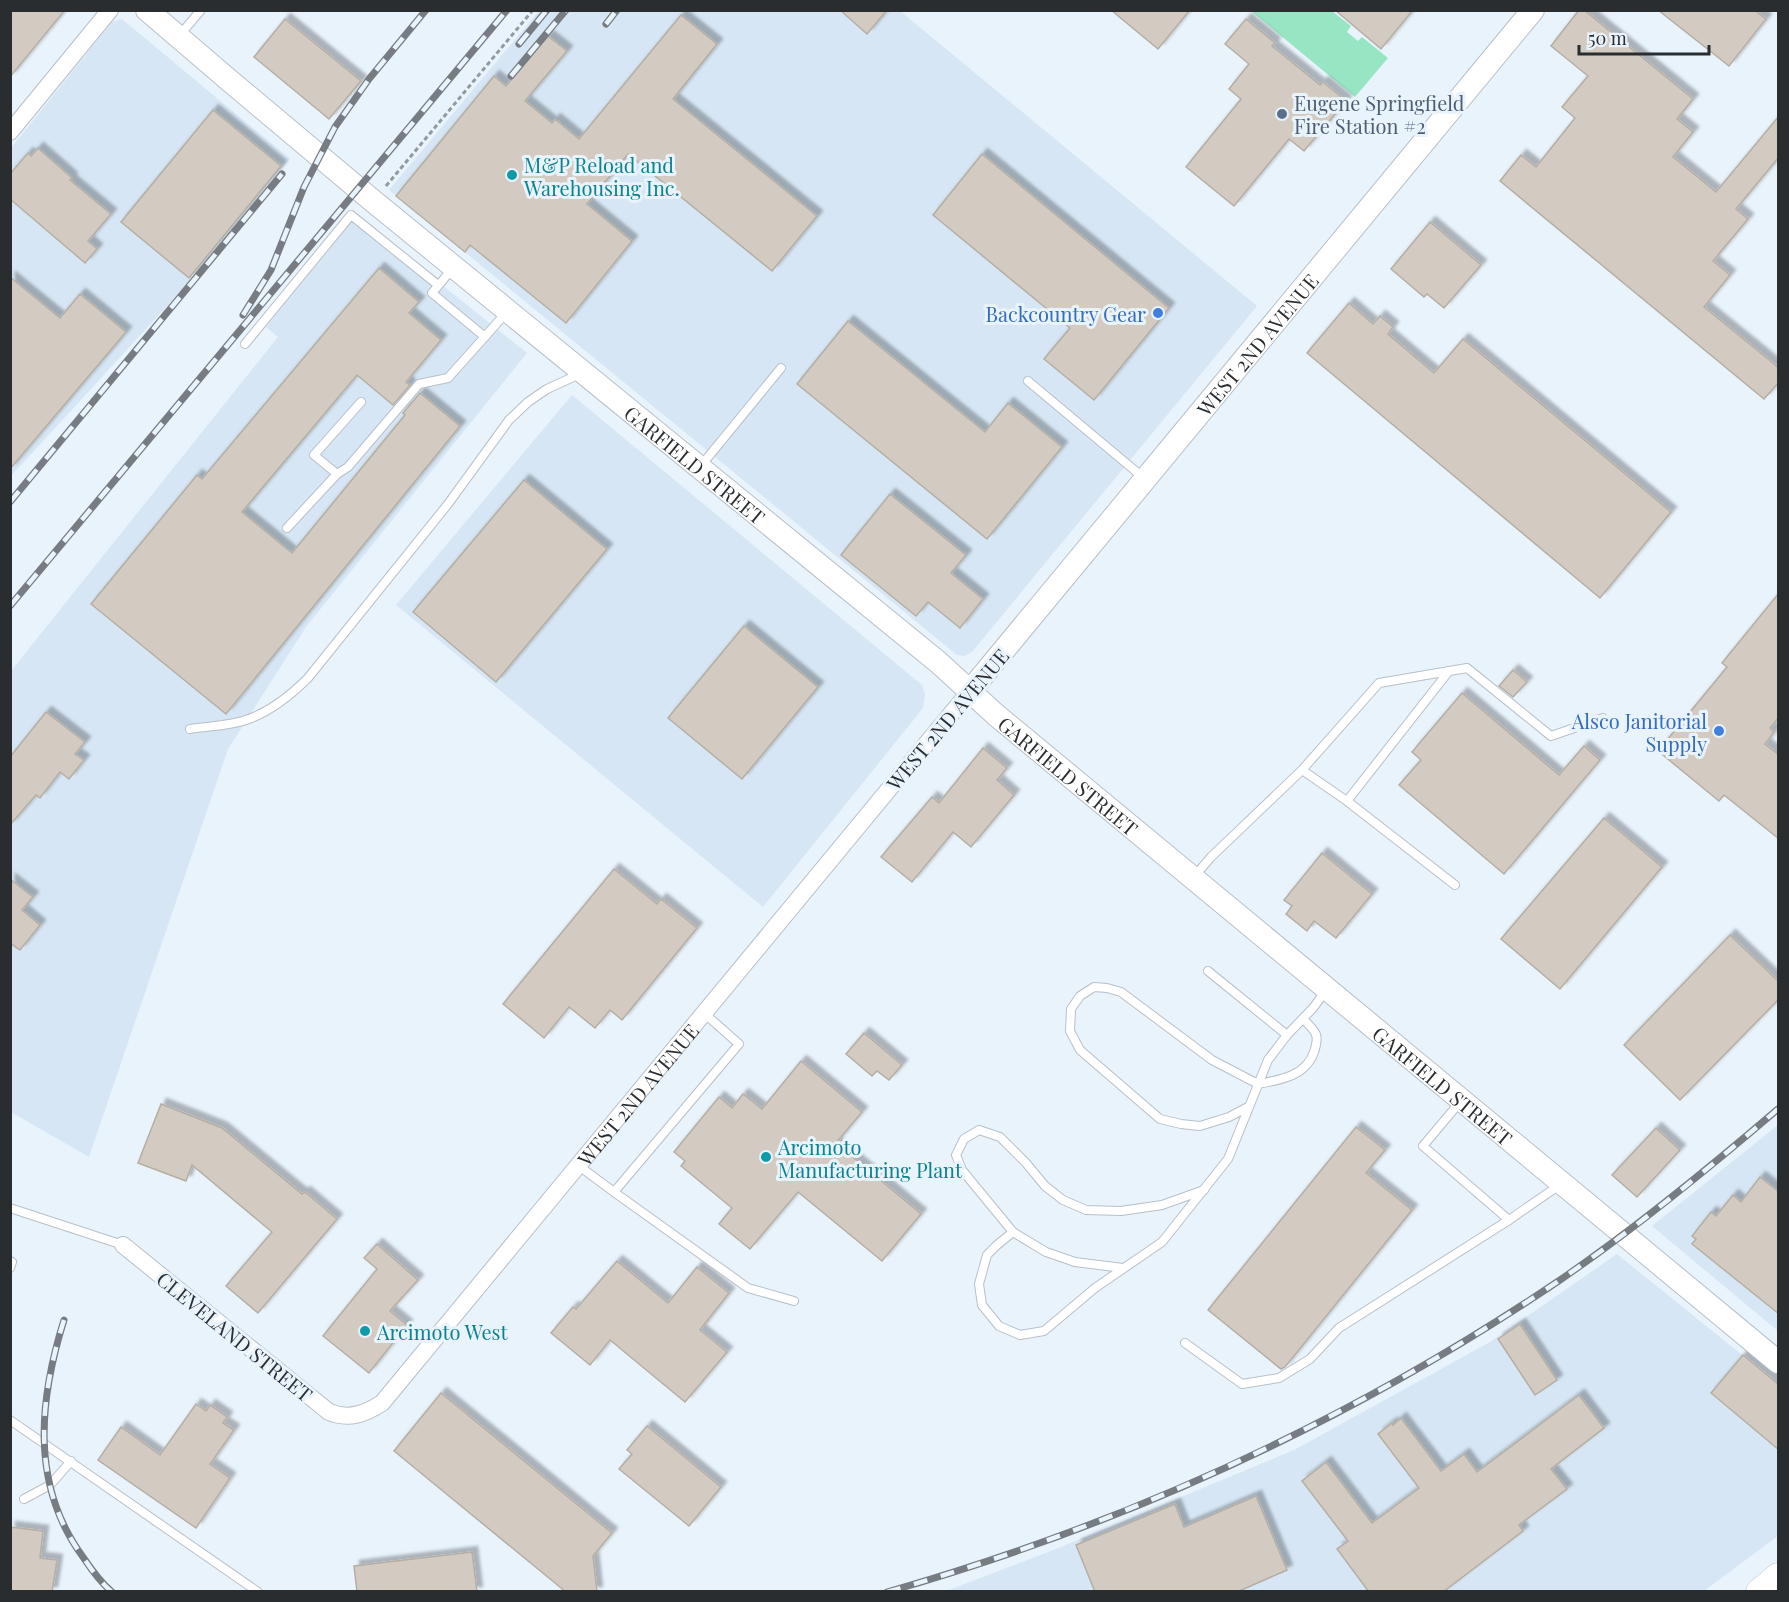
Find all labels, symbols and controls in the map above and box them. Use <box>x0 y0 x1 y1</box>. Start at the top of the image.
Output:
scale bar <box>1579 18 1710 56</box>
text: 50 m <box>1588 26 1627 50</box>
place label: Eugene Springfield Fire Station #2 <box>1294 89 1465 139</box>
marker: Eugene Springfield Fire Station #2 <box>1275 107 1289 121</box>
place label: M&P Reload and Warehousing Inc. <box>523 151 680 201</box>
marker: M&P Reload and Warehousing Inc. <box>505 168 519 182</box>
street label: WEST 2ND AVENUE <box>1189 267 1323 422</box>
place label: Backcountry Gear <box>986 300 1146 327</box>
marker: Backcountry Gear <box>1151 306 1165 320</box>
street label: GARFIELD STREET <box>620 399 771 529</box>
street label: WEST 2ND AVENUE <box>879 643 1014 796</box>
place label: Alsco Janitorial Supply <box>1571 707 1707 757</box>
street label: GARFIELD STREET <box>993 709 1144 841</box>
marker: Alsco Janitorial Supply <box>1712 724 1726 738</box>
street label: WEST 2ND AVENUE <box>570 1017 704 1172</box>
street label: GARFIELD STREET <box>1368 1019 1519 1151</box>
place label: Arcimoto Manufacturing Plant <box>777 1133 963 1183</box>
marker: Arcimoto Manufacturing Plant <box>759 1150 773 1164</box>
street label: CLEVELAND STREET <box>152 1265 318 1407</box>
place label: Arcimoto West <box>376 1318 509 1345</box>
marker: Arcimoto West <box>358 1324 372 1338</box>

